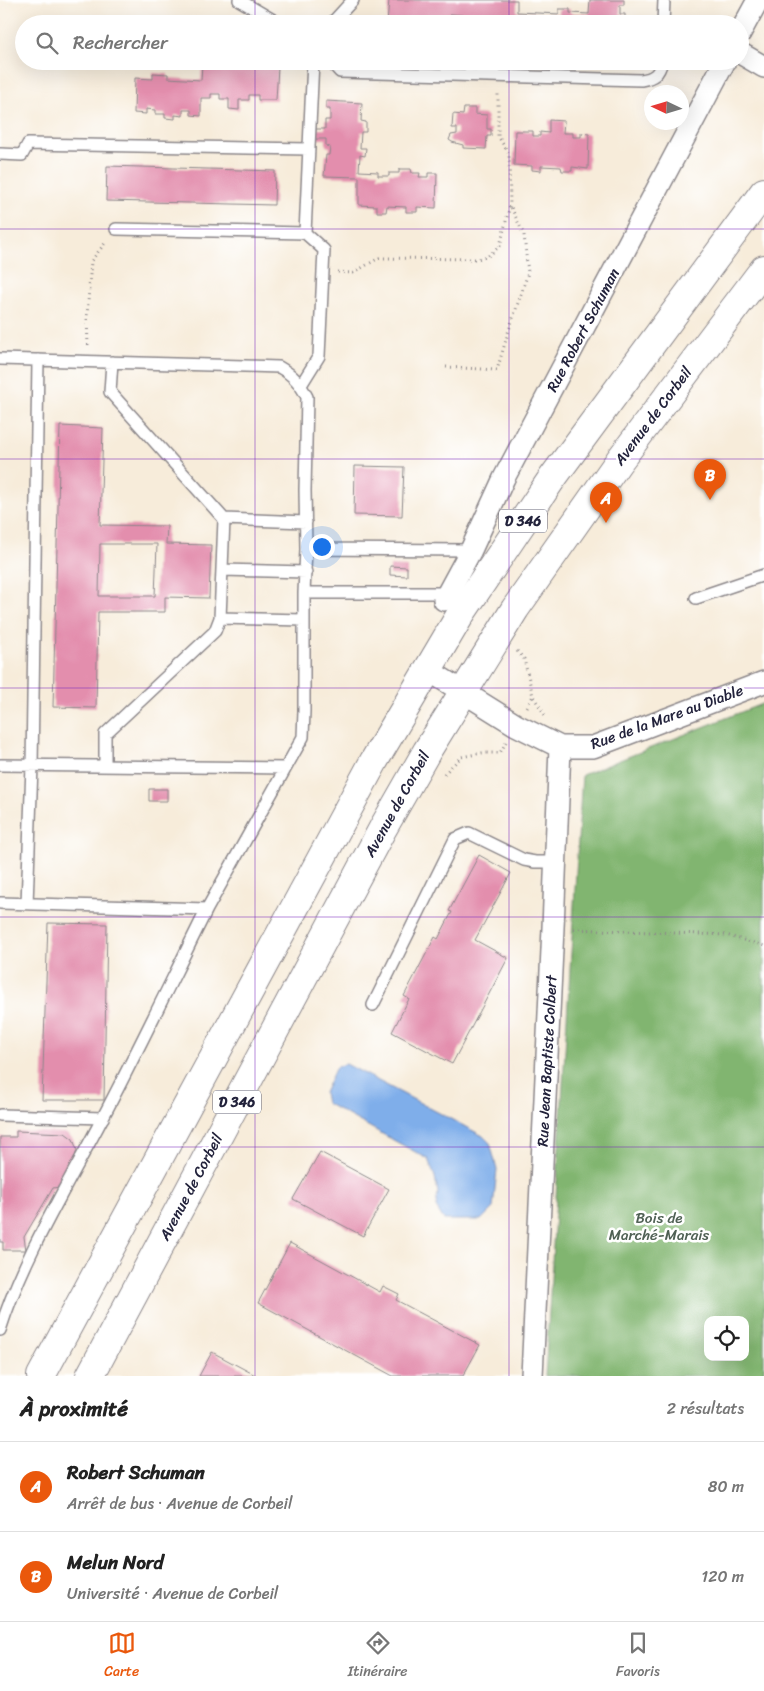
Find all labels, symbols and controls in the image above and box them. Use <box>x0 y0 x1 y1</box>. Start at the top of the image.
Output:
search box <box>15 15 749 70</box>
text: Rechercher <box>73 26 168 59</box>
icon: search <box>33 29 61 57</box>
north arrow <box>644 85 689 130</box>
street label: Rue Robert Schuman <box>539 263 627 397</box>
street label: Avenue de Corbeil <box>606 360 699 472</box>
pin: B <box>694 459 726 500</box>
pin: A <box>590 482 622 523</box>
road number: D 346 <box>499 510 547 532</box>
your location <box>309 534 335 560</box>
street label: Rue de la Mare au Diable <box>587 677 747 757</box>
street label: Avenue de Corbeil <box>357 745 437 863</box>
street label: Rue Jean Baptiste Colbert <box>530 974 565 1147</box>
road number: D 346 <box>213 1090 261 1114</box>
street label: Avenue de Corbeil <box>151 1128 231 1246</box>
park label: Bois de Marché-Marais <box>609 1205 709 1248</box>
map controls <box>704 1316 749 1361</box>
button: locate <box>704 1316 749 1361</box>
text: À proximité <box>20 1390 128 1428</box>
text: 2 résultats <box>667 1394 744 1423</box>
text: Robert Schuman <box>67 1456 205 1489</box>
text: A <box>31 1472 41 1501</box>
text: 80 m <box>708 1472 744 1501</box>
text: Arrêt de bus · Avenue de Corbeil <box>67 1489 293 1518</box>
text: Melun Nord <box>67 1546 164 1579</box>
text: B <box>31 1562 41 1591</box>
text: 120 m <box>701 1562 744 1591</box>
text: Université · Avenue de Corbeil <box>67 1579 278 1608</box>
tab: Carte <box>104 1629 139 1684</box>
tab: Itinéraire <box>348 1629 408 1684</box>
tab: Favoris <box>616 1629 660 1684</box>

